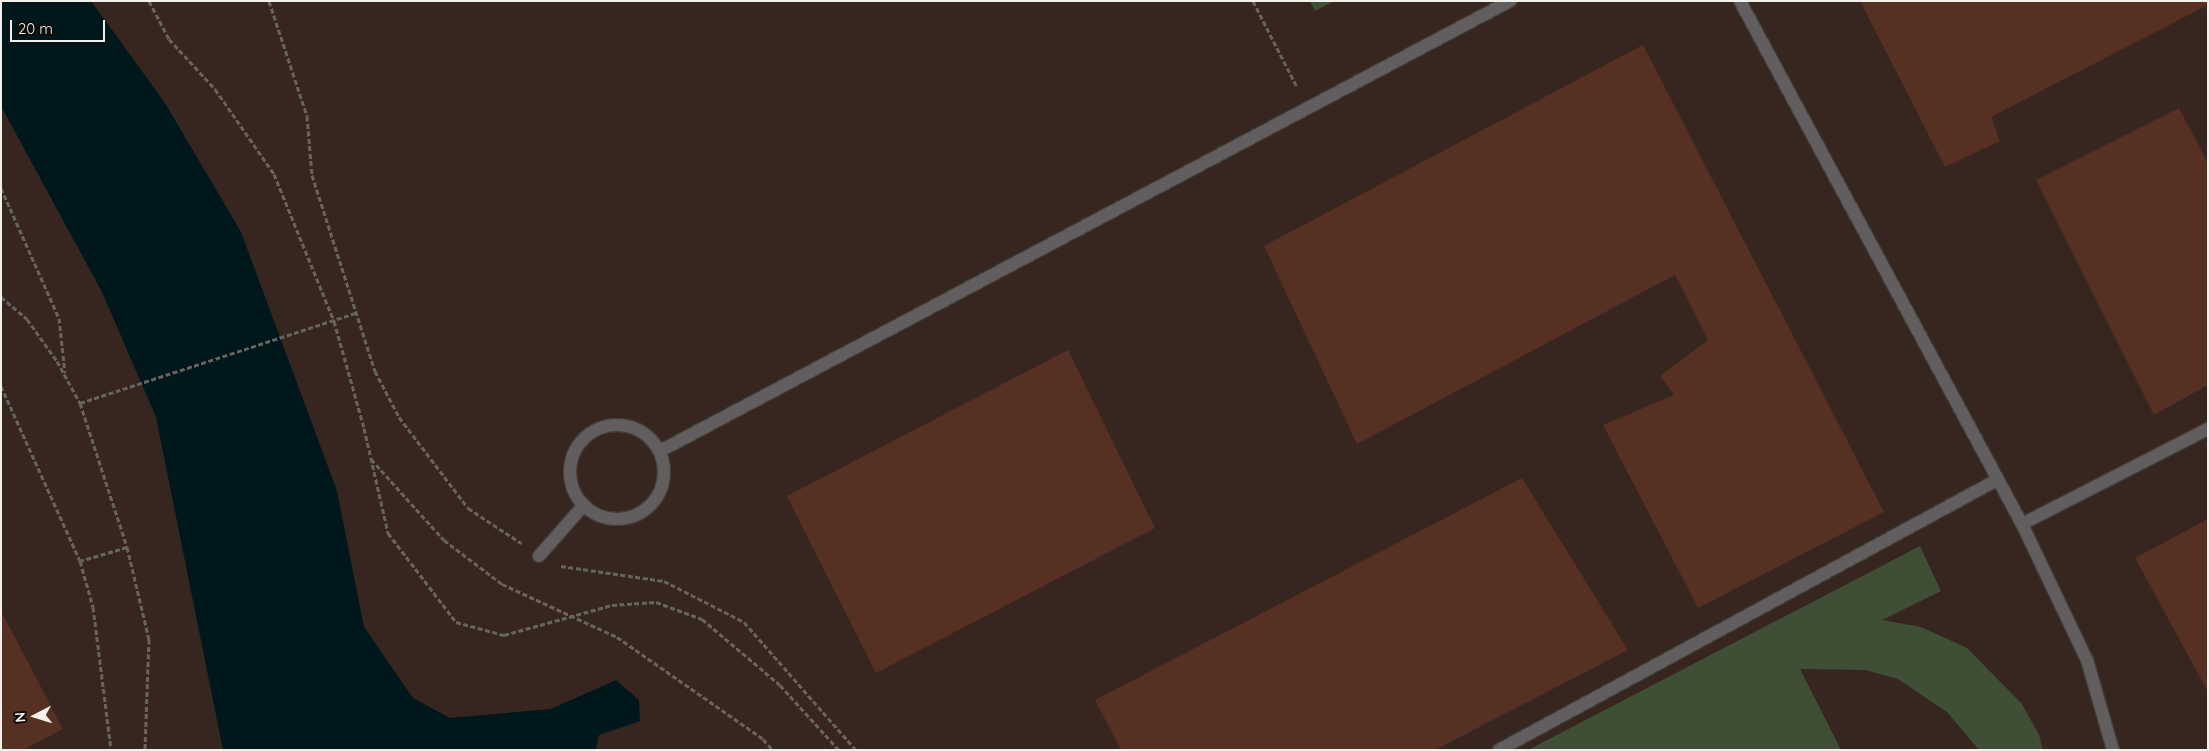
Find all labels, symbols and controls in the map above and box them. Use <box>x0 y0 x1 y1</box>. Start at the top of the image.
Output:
scale bar <box>12 10 108 42</box>
text: 20 m <box>18 19 53 38</box>
north arrow <box>10 691 60 741</box>
text: N <box>11 711 29 723</box>

